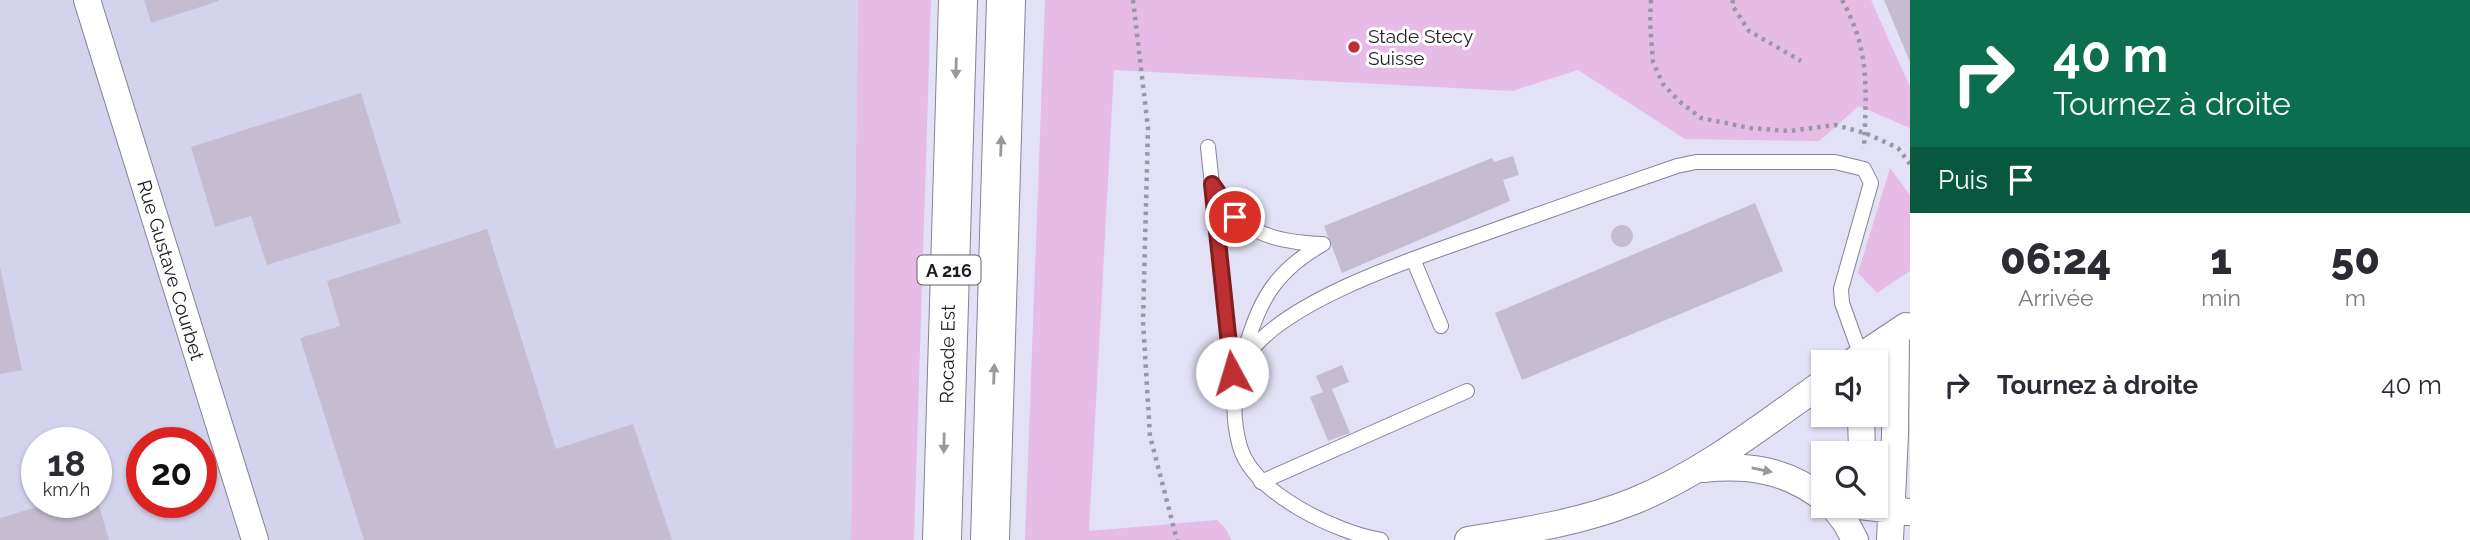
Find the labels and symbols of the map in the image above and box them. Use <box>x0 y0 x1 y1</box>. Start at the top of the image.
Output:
place label: Stade Stecy Suisse <box>1368 25 1473 69</box>
marker: Stade Stecy Suisse <box>1346 39 1362 55</box>
one-way arrow <box>950 57 961 79</box>
one-way arrow <box>995 135 1006 157</box>
street label: Rue Gustave Courbet <box>133 177 209 363</box>
pin <box>1205 187 1265 247</box>
road number: A 216 <box>918 256 981 284</box>
street label: Rocade Est <box>935 304 959 404</box>
position arrow <box>1195 336 1269 410</box>
one-way arrow <box>988 363 999 385</box>
speed limit sign: 20 <box>126 427 217 518</box>
one-way arrow <box>939 432 950 454</box>
one-way arrow <box>1751 464 1773 475</box>

